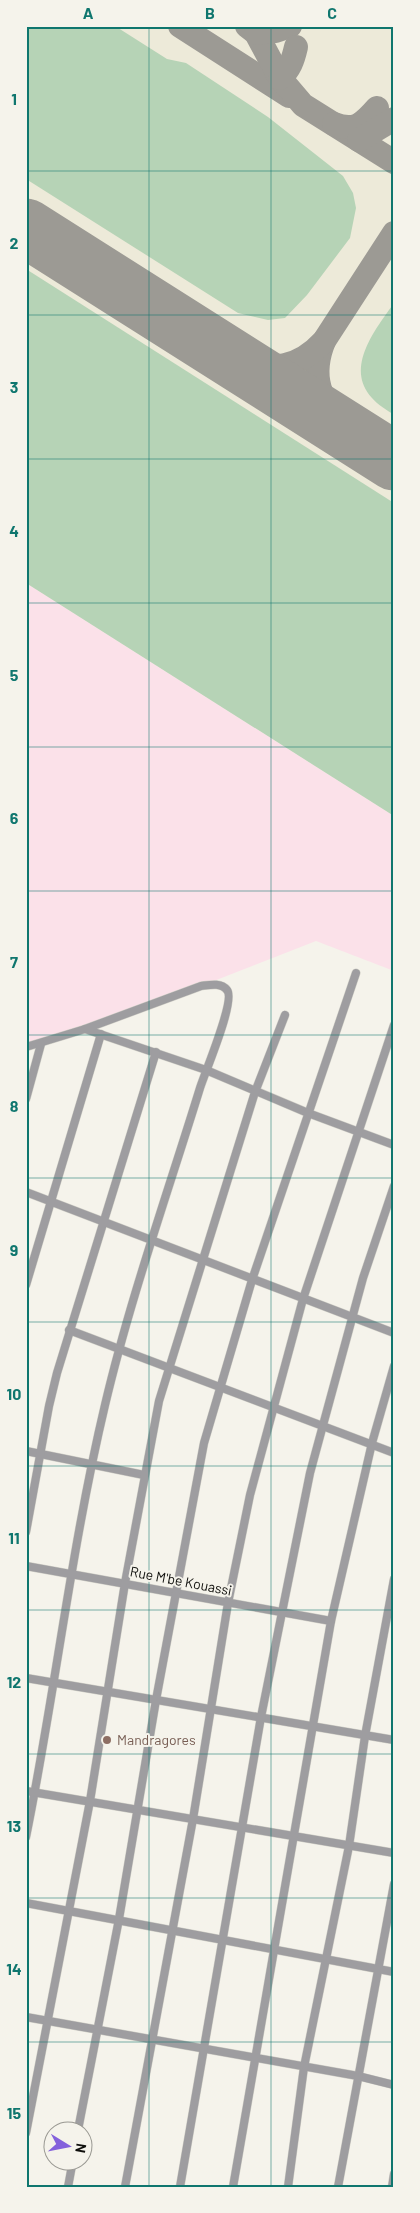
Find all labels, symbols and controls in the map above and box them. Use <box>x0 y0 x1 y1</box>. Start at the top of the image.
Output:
text: A <box>83 3 94 22</box>
text: B <box>205 3 215 22</box>
text: C <box>327 3 337 22</box>
text: 1 <box>11 89 17 108</box>
text: 2 <box>10 233 19 252</box>
text: 3 <box>10 377 18 396</box>
text: 4 <box>9 521 19 540</box>
text: 5 <box>10 665 19 684</box>
text: 6 <box>10 808 19 827</box>
text: 7 <box>10 952 18 971</box>
text: 8 <box>10 1096 19 1115</box>
text: 9 <box>10 1240 18 1259</box>
text: 10 <box>7 1384 21 1403</box>
text: 11 <box>8 1528 20 1547</box>
street label: Rue M'be Kouassi <box>129 1562 234 1599</box>
text: 12 <box>7 1672 21 1691</box>
place label: Mandragores <box>117 1731 196 1748</box>
marker: Mandragores <box>101 1734 113 1746</box>
text: 13 <box>7 1816 21 1835</box>
text: 14 <box>6 1959 22 1978</box>
text: 15 <box>7 2103 22 2122</box>
north arrow <box>42 2120 92 2170</box>
text: N <box>72 2142 90 2154</box>

